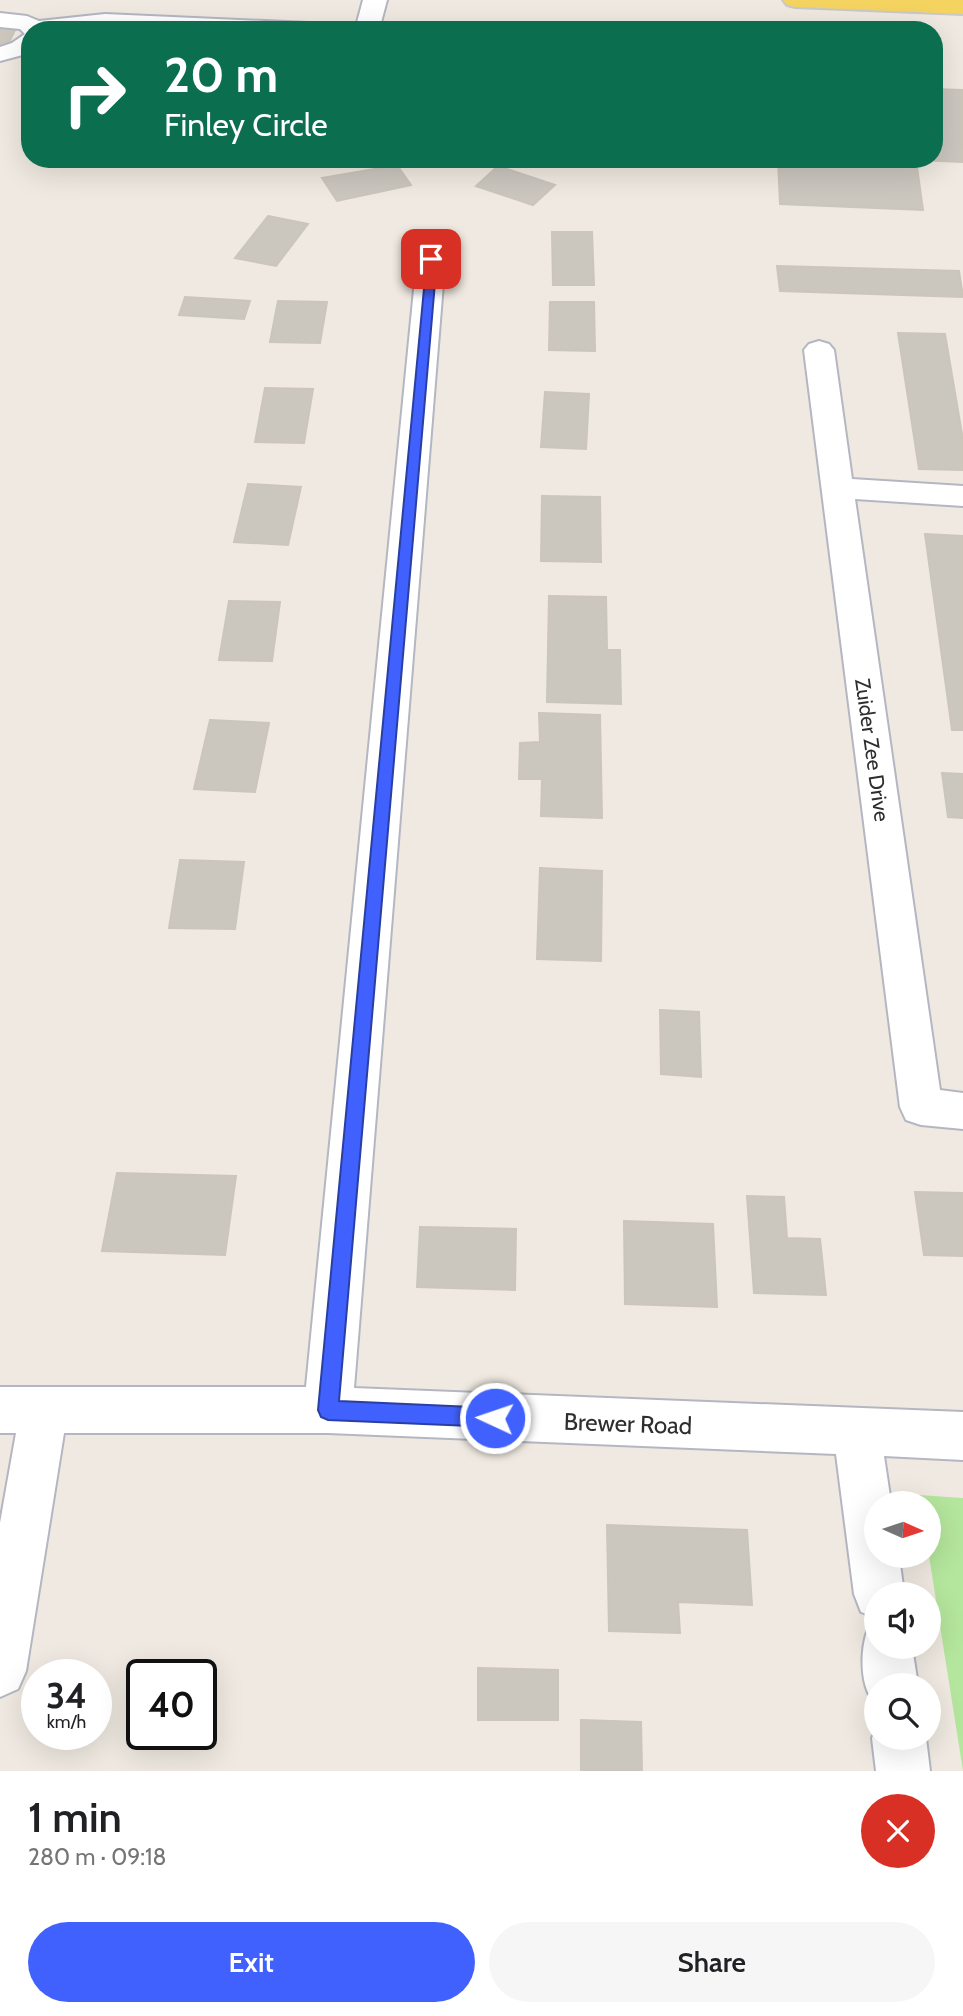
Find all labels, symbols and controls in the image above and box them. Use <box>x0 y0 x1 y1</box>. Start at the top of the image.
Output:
text: 20 m <box>164 45 278 104</box>
icon: right <box>49 49 140 140</box>
text: Finley Circle <box>164 105 328 144</box>
pin <box>401 229 461 289</box>
icon: arrive <box>412 240 450 278</box>
street label: Zuider Zee Drive <box>850 677 895 823</box>
position arrow <box>458 1381 532 1455</box>
street label: Brewer Road <box>563 1407 693 1440</box>
north arrow <box>864 1491 942 1568</box>
map controls <box>864 1491 941 1750</box>
button: sound <box>864 1582 941 1659</box>
speed limit sign: 40 <box>126 1659 217 1750</box>
button: search <box>864 1673 941 1750</box>
text: 34 <box>46 1674 87 1717</box>
text: km/h <box>47 1711 86 1733</box>
text: 1 min <box>28 1791 122 1843</box>
button: close <box>861 1794 935 1868</box>
text: 280 m · 09:18 <box>28 1843 167 1871</box>
button: Exit <box>28 1922 475 2002</box>
button: Share <box>489 1922 935 2002</box>

